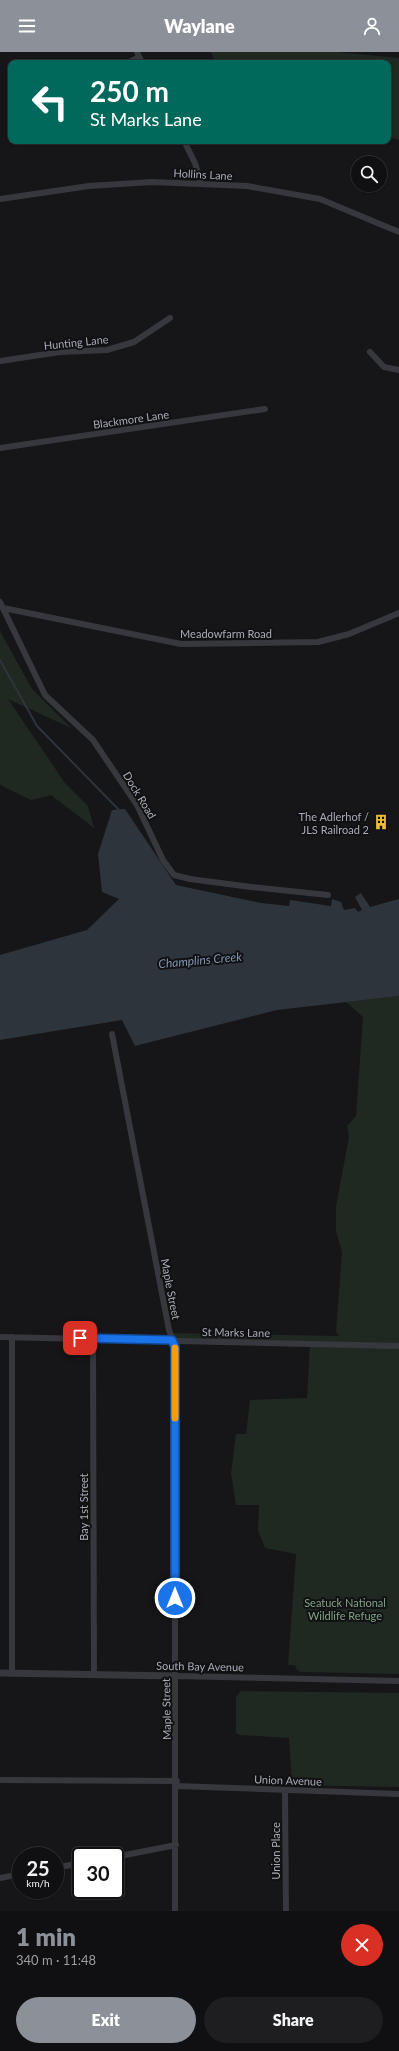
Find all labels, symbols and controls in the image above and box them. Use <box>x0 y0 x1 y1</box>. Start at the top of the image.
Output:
icon: menu <box>16 15 38 37</box>
text: Waylane <box>164 15 235 37</box>
icon: person <box>361 15 383 37</box>
text: 250 m <box>90 74 169 108</box>
icon: left <box>24 76 76 128</box>
text: St Marks Lane <box>90 108 202 130</box>
map controls <box>351 156 387 192</box>
button: search <box>351 156 387 192</box>
street label: Hollins Lane <box>173 166 233 182</box>
street label: Hunting Lane <box>43 332 109 352</box>
street label: Blackmore Lane <box>92 407 170 431</box>
street label: Meadowfarm Road <box>180 627 272 640</box>
street label: Dock Road <box>121 769 159 821</box>
place label: The Adlerhof / JLS Railroad 2 <box>299 810 369 836</box>
building icon: The Adlerhof / JLS Railroad 2 <box>372 813 390 831</box>
water label: Champlins Creek <box>158 949 243 971</box>
street label: Maple Street <box>159 1257 183 1321</box>
pin <box>63 1321 97 1355</box>
street label: St Marks Lane <box>202 1325 270 1339</box>
icon: arrive <box>69 1327 91 1349</box>
street label: Bay 1st Street <box>77 1473 90 1541</box>
position arrow <box>154 1577 196 1619</box>
park label: Seatuck National Wildlife Refuge <box>304 1596 386 1622</box>
street label: South Bay Avenue <box>156 1659 244 1673</box>
street label: Maple Street <box>159 1678 173 1740</box>
street label: Union Avenue <box>254 1772 322 1788</box>
street label: Union Place <box>269 1822 282 1880</box>
speed limit sign: 30 <box>72 1847 124 1899</box>
text: 25 <box>26 1856 50 1880</box>
text: km/h <box>26 1877 50 1889</box>
text: 1 min <box>16 1922 76 1951</box>
button: close <box>341 1924 383 1966</box>
text: 340 m · 11:48 <box>16 1952 96 1968</box>
button: Exit <box>16 1997 196 2043</box>
button: Share <box>204 1997 383 2043</box>

